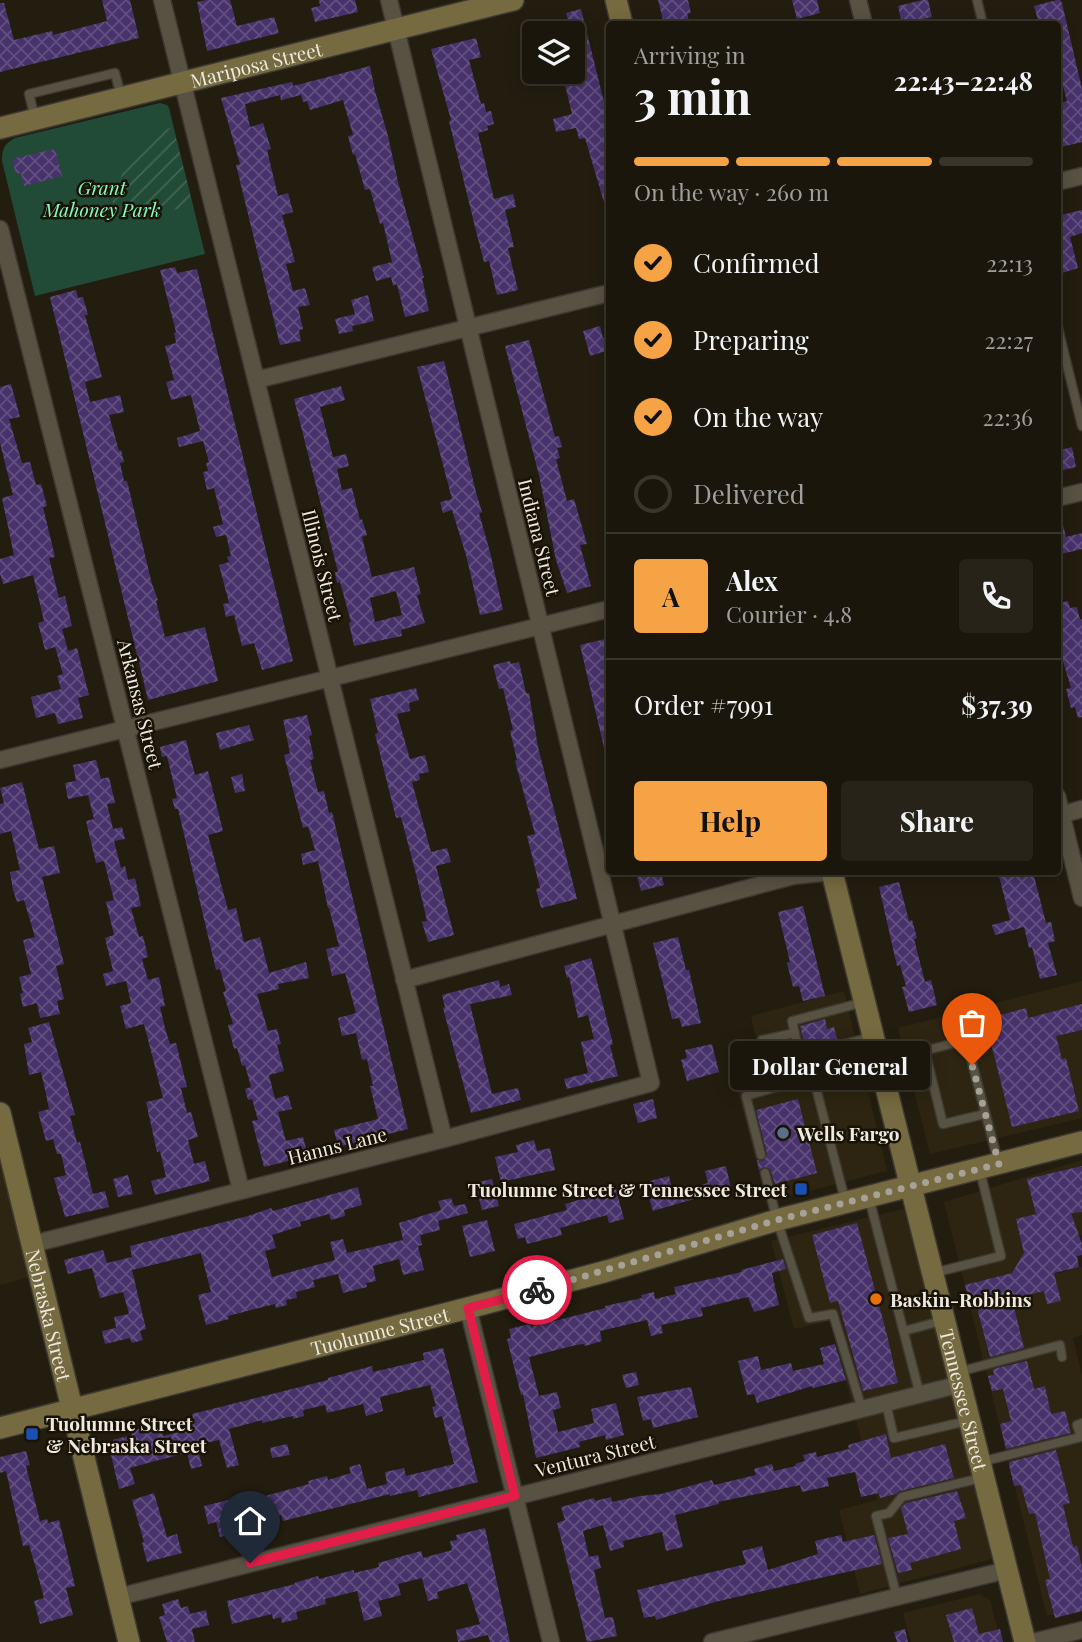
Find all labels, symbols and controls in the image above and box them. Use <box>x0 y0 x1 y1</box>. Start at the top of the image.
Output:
map controls <box>522 21 585 84</box>
button: layers <box>522 21 585 84</box>
street label: Mariposa Street <box>188 35 325 93</box>
text: Arriving in <box>634 39 746 70</box>
text: 22:43–22:48 <box>894 63 1033 98</box>
text: 3 min <box>634 65 751 127</box>
park label: Grant Mahoney Park <box>42 174 161 222</box>
text: On the way · 260 m <box>634 176 829 207</box>
icon: check <box>634 244 672 282</box>
text: Confirmed <box>693 245 820 280</box>
text: 22:13 <box>986 247 1033 278</box>
icon: check <box>634 321 672 359</box>
text: Preparing <box>693 322 809 357</box>
text: 22:27 <box>984 324 1033 355</box>
icon: check <box>634 398 672 436</box>
text: On the way <box>693 399 823 434</box>
text: 22:36 <box>983 401 1033 432</box>
street label: Indiana Street <box>513 476 567 599</box>
text: Delivered <box>693 476 805 511</box>
street label: Illinois Street <box>297 506 350 624</box>
button: phone <box>959 559 1033 633</box>
text: Alex <box>726 563 778 598</box>
text: A <box>662 579 680 614</box>
text: Courier · 4.8 <box>726 598 852 629</box>
street label: Arkansas Street <box>112 635 170 772</box>
text: Order #7991 <box>634 687 773 722</box>
text: $37.39 <box>961 687 1033 722</box>
button: Help <box>634 781 827 861</box>
button: Share <box>841 781 1033 861</box>
pin <box>942 993 1002 1065</box>
icon: bag <box>953 1004 991 1042</box>
callout: Dollar General <box>730 1040 930 1090</box>
text: Dollar General <box>752 1050 908 1081</box>
street label: Hanns Lane <box>285 1120 389 1170</box>
place label: Wells Fargo <box>796 1120 900 1146</box>
marker: Wells Fargo <box>775 1125 791 1141</box>
place label: Tuolumne Street & Tennessee Street <box>468 1176 787 1202</box>
marker: Tuolumne Street & Tennessee Street <box>793 1181 809 1197</box>
street label: Nebraska Street <box>21 1246 78 1384</box>
courier <box>502 1255 572 1325</box>
icon: bike <box>518 1271 556 1309</box>
place label: Baskin-Robbins <box>890 1286 1032 1312</box>
marker: Baskin-Robbins <box>868 1291 884 1307</box>
street label: Tuolumne Street <box>308 1300 452 1361</box>
street label: Tennessee Street <box>934 1326 995 1473</box>
place label: Tuolumne Street & Nebraska Street <box>46 1410 207 1458</box>
marker: Tuolumne Street & Nebraska Street <box>24 1426 40 1442</box>
street label: Ventura Street <box>531 1427 658 1483</box>
pin <box>220 1491 280 1563</box>
icon: home <box>231 1502 269 1540</box>

